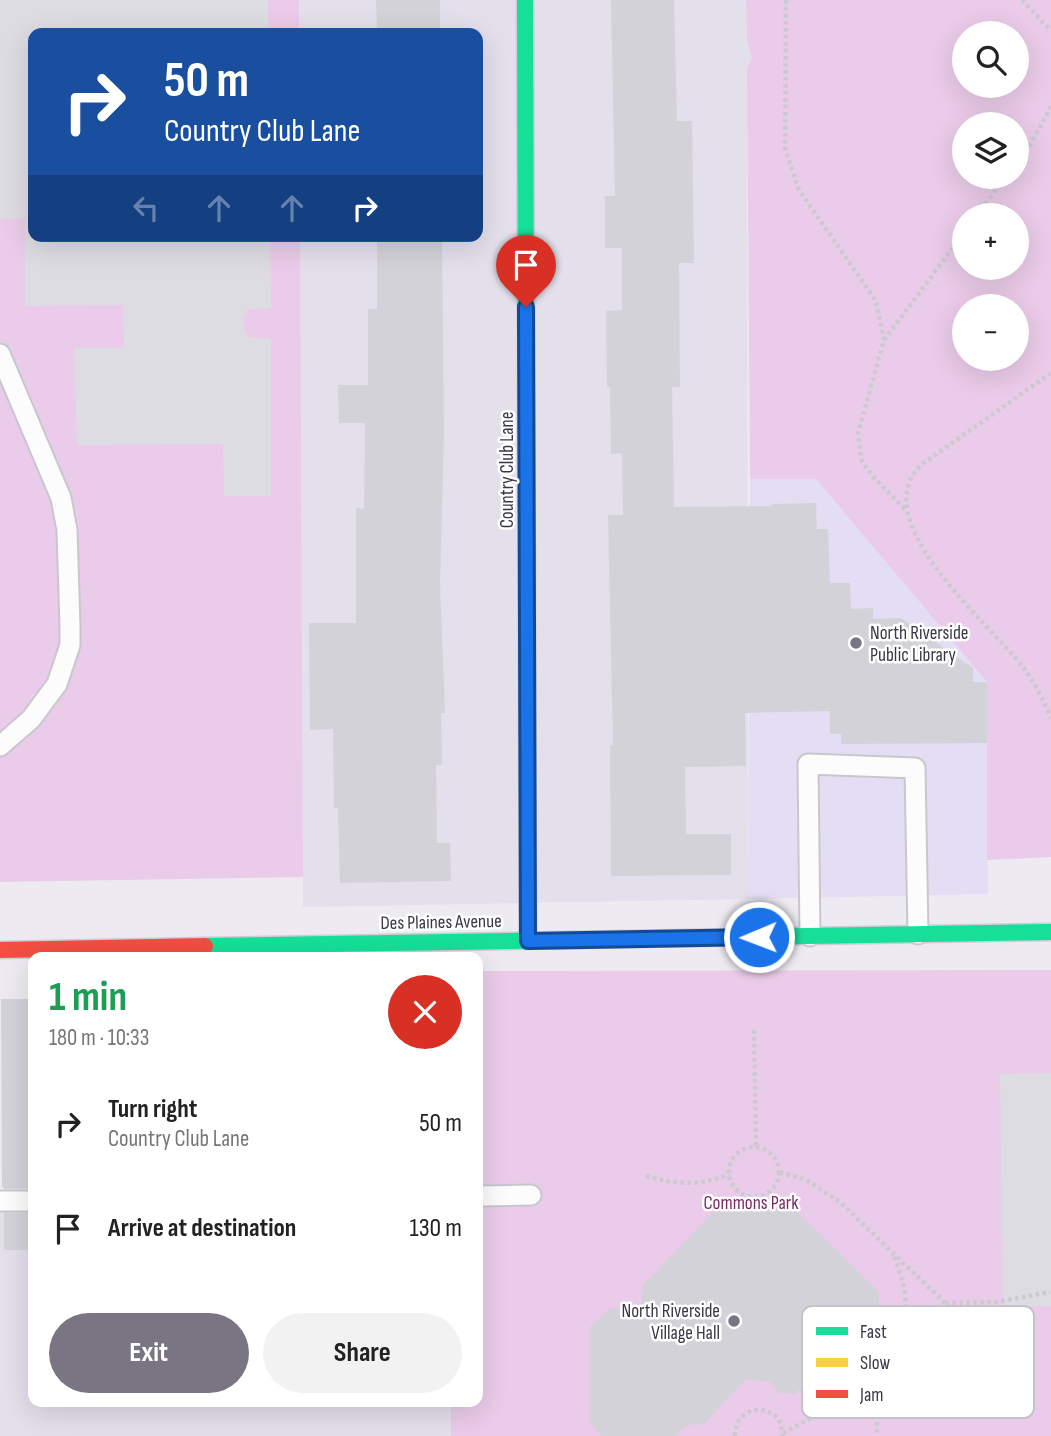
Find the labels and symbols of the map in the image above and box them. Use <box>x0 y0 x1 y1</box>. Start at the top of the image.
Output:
pin <box>496 235 556 307</box>
street label: Country Club Lane <box>496 412 519 528</box>
place label: North Riverside Public Library <box>870 622 968 667</box>
marker: North Riverside Public Library <box>848 635 864 651</box>
position arrow <box>722 900 796 974</box>
street label: Des Plaines Avenue <box>380 910 502 935</box>
park label: Commons Park <box>704 1192 799 1215</box>
place label: North Riverside Village Hall <box>622 1300 720 1345</box>
legend <box>802 1306 1034 1418</box>
marker: North Riverside Village Hall <box>726 1313 742 1329</box>
text: Fast <box>860 1321 887 1344</box>
text: Slow <box>860 1352 890 1375</box>
text: Jam <box>859 1384 883 1407</box>

